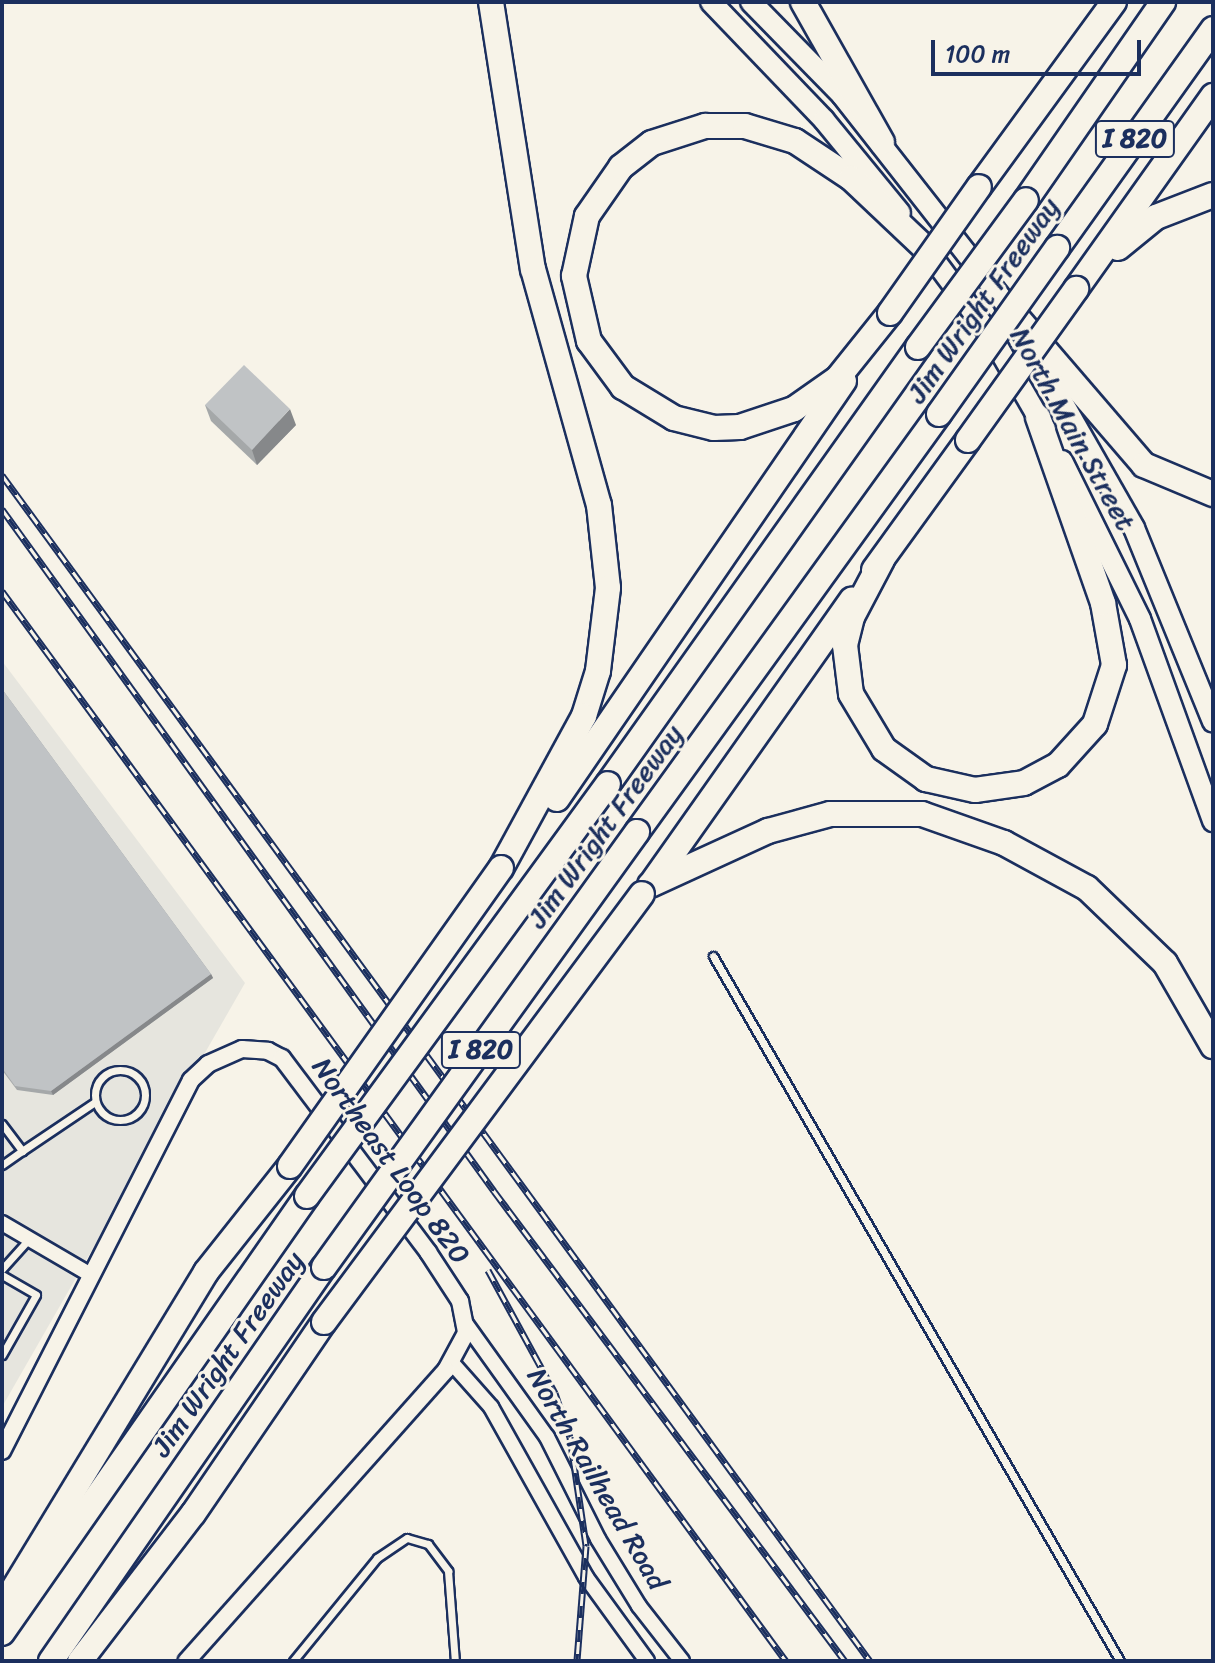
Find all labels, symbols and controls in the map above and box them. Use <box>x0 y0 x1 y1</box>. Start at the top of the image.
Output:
scale bar <box>935 24 1145 74</box>
text: 100 m <box>945 33 1010 75</box>
road number: I 820 <box>1093 117 1177 161</box>
street label: Jim Wright Freeway <box>900 191 1066 409</box>
street label: North Main Street <box>1003 321 1143 537</box>
street label: Jim Wright Freeway <box>520 718 690 934</box>
road number: I 820 <box>439 1028 523 1072</box>
street label: Northeast Loop 820 <box>305 1051 477 1271</box>
street label: Jim Wright Freeway <box>145 1245 311 1463</box>
street label: North Railhead Road <box>520 1362 674 1596</box>

